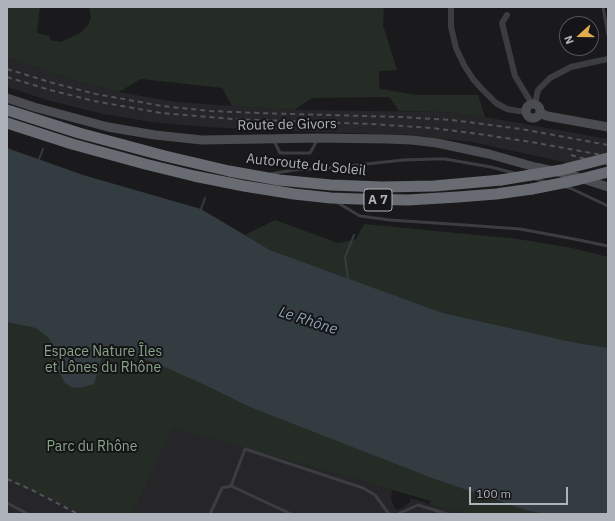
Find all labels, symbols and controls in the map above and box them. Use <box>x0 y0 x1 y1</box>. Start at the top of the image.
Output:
north arrow <box>559 16 599 56</box>
text: N <box>561 34 577 46</box>
street label: Route de Givors <box>237 116 337 134</box>
street label: Autoroute du Soleil <box>245 150 367 180</box>
road number: A 7 <box>364 189 392 211</box>
water label: Le Rhône <box>276 303 340 339</box>
park label: Espace Nature Îles et Lônes du Rhône <box>44 344 162 376</box>
park label: Parc du Rhône <box>47 439 137 455</box>
scale bar <box>471 479 570 505</box>
text: 100 m <box>476 486 511 501</box>

